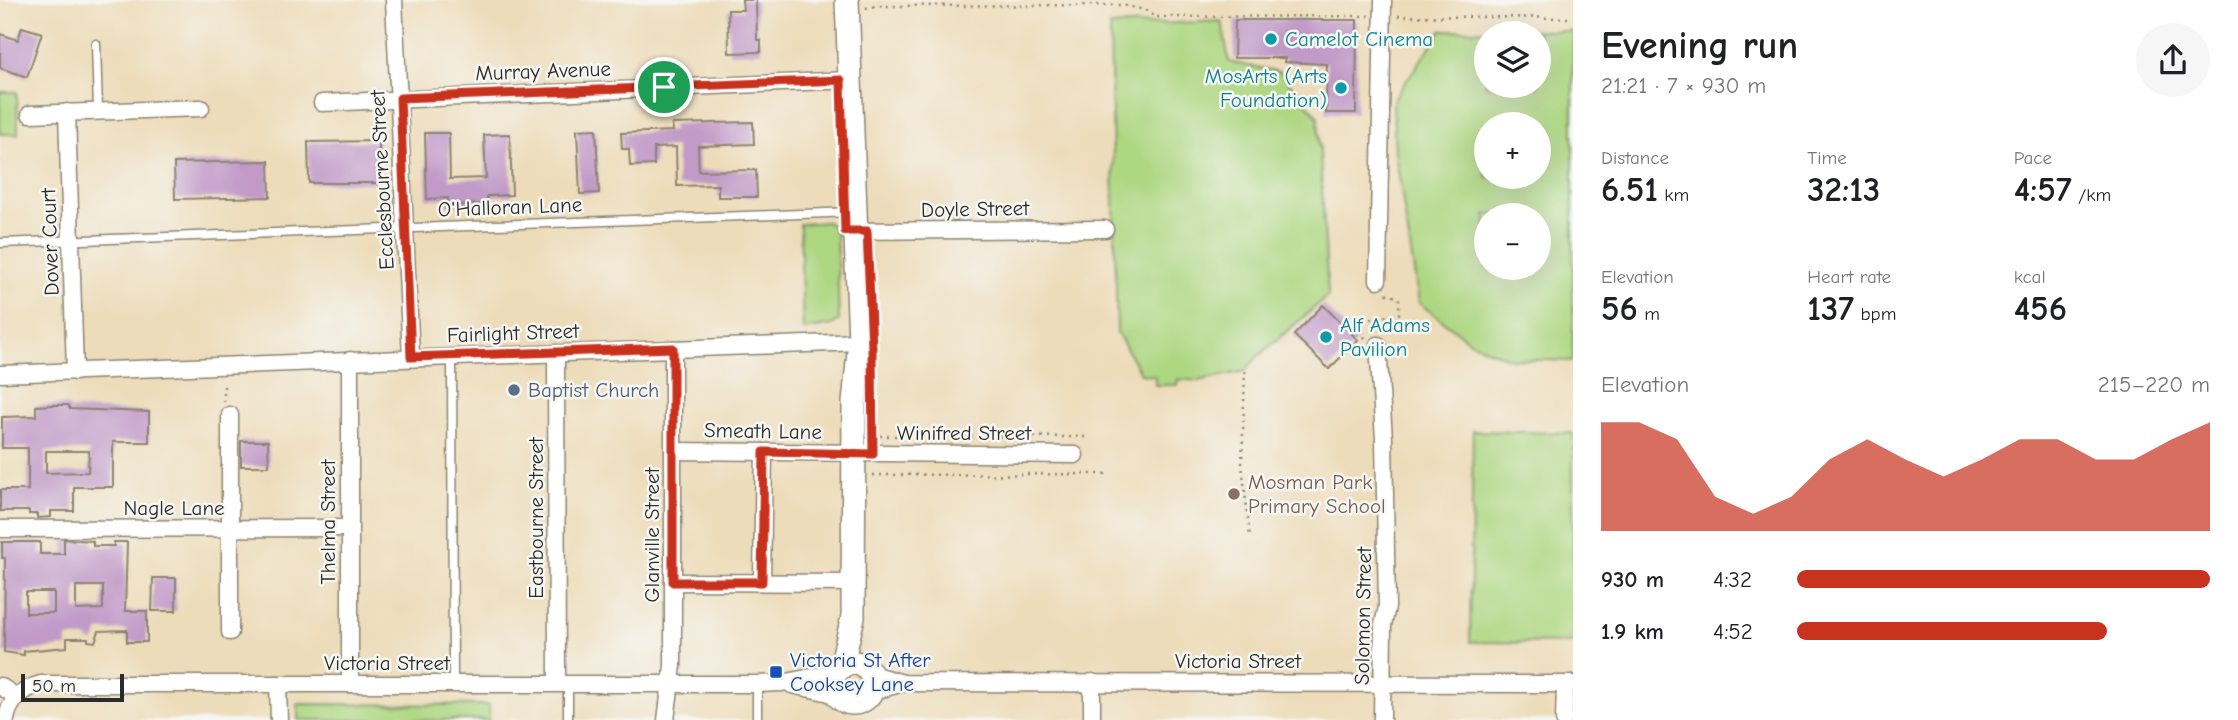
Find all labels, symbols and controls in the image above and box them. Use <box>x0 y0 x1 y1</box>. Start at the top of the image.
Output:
map controls <box>1474 21 1551 280</box>
button: layers <box>1474 21 1551 98</box>
button: share <box>2136 23 2210 97</box>
text: Evening run <box>1601 24 1798 68</box>
place label: Camelot Cinema <box>1285 27 1433 51</box>
marker: Camelot Cinema <box>1263 31 1279 47</box>
street label: Murray Avenue <box>475 57 611 85</box>
pin <box>634 57 694 117</box>
place label: MosArts (Arts Foundation) <box>1205 64 1327 112</box>
icon: arrive <box>645 68 683 106</box>
text: 21:21 · 7 × 930 m <box>1601 72 1766 99</box>
marker: MosArts (Arts Foundation) <box>1333 80 1349 96</box>
street label: Ecclesbourne Street <box>365 89 399 270</box>
button: + <box>1474 112 1551 189</box>
text: Distance <box>1601 147 1669 169</box>
text: Time <box>1807 147 1847 169</box>
text: Pace <box>2014 147 2052 169</box>
text: 6.51 <box>1601 169 1658 210</box>
text: 32:13 <box>1807 169 1880 210</box>
text: 4:57 <box>2014 169 2072 210</box>
text: km <box>1658 184 1689 206</box>
text: /km <box>2072 184 2111 206</box>
street label: Dover Court <box>36 187 64 296</box>
street label: O'Halloran Lane <box>437 192 583 222</box>
street label: Doyle Street <box>921 196 1030 222</box>
button: − <box>1474 203 1551 280</box>
text: Elevation <box>1601 266 1674 288</box>
text: Heart rate <box>1807 266 1891 288</box>
text: kcal <box>2014 266 2046 288</box>
text: 56 <box>1601 288 1638 329</box>
text: 137 <box>1807 288 1854 329</box>
text: 456 <box>2014 288 2067 329</box>
text: m <box>1638 303 1660 325</box>
text: bpm <box>1854 303 1896 325</box>
place label: Alf Adams Pavilion <box>1340 313 1430 361</box>
street label: Fairlight Street <box>447 319 580 347</box>
marker: Alf Adams Pavilion <box>1318 329 1334 345</box>
text: Elevation <box>1601 371 1689 398</box>
text: 215–220 m <box>2098 371 2210 398</box>
place label: Baptist Church <box>528 378 659 402</box>
marker: Baptist Church <box>506 382 522 398</box>
street label: Smeath Lane <box>704 418 822 444</box>
street label: Winifred Street <box>897 421 1032 445</box>
street label: Eastbourne Street <box>524 436 548 599</box>
street label: Thelma Street <box>316 458 340 585</box>
street label: Glanville Street <box>640 467 664 602</box>
place label: Mosman Park Primary School <box>1248 470 1386 518</box>
marker: Mosman Park Primary School <box>1226 486 1242 502</box>
street label: Nagle Lane <box>123 496 225 520</box>
street label: Solomon Street <box>1350 546 1376 685</box>
text: 930 m <box>1601 566 1664 593</box>
text: 4:32 <box>1713 566 1752 593</box>
text: 1.9 km <box>1601 618 1664 645</box>
text: 4:52 <box>1713 618 1753 645</box>
place label: Victoria St After Cooksey Lane <box>790 648 931 696</box>
street label: Victoria Street <box>1175 649 1302 673</box>
street label: Victoria Street <box>324 651 451 675</box>
marker: Victoria St After Cooksey Lane <box>768 664 784 680</box>
scale bar <box>21 671 124 703</box>
text: 50 m <box>32 675 76 697</box>

